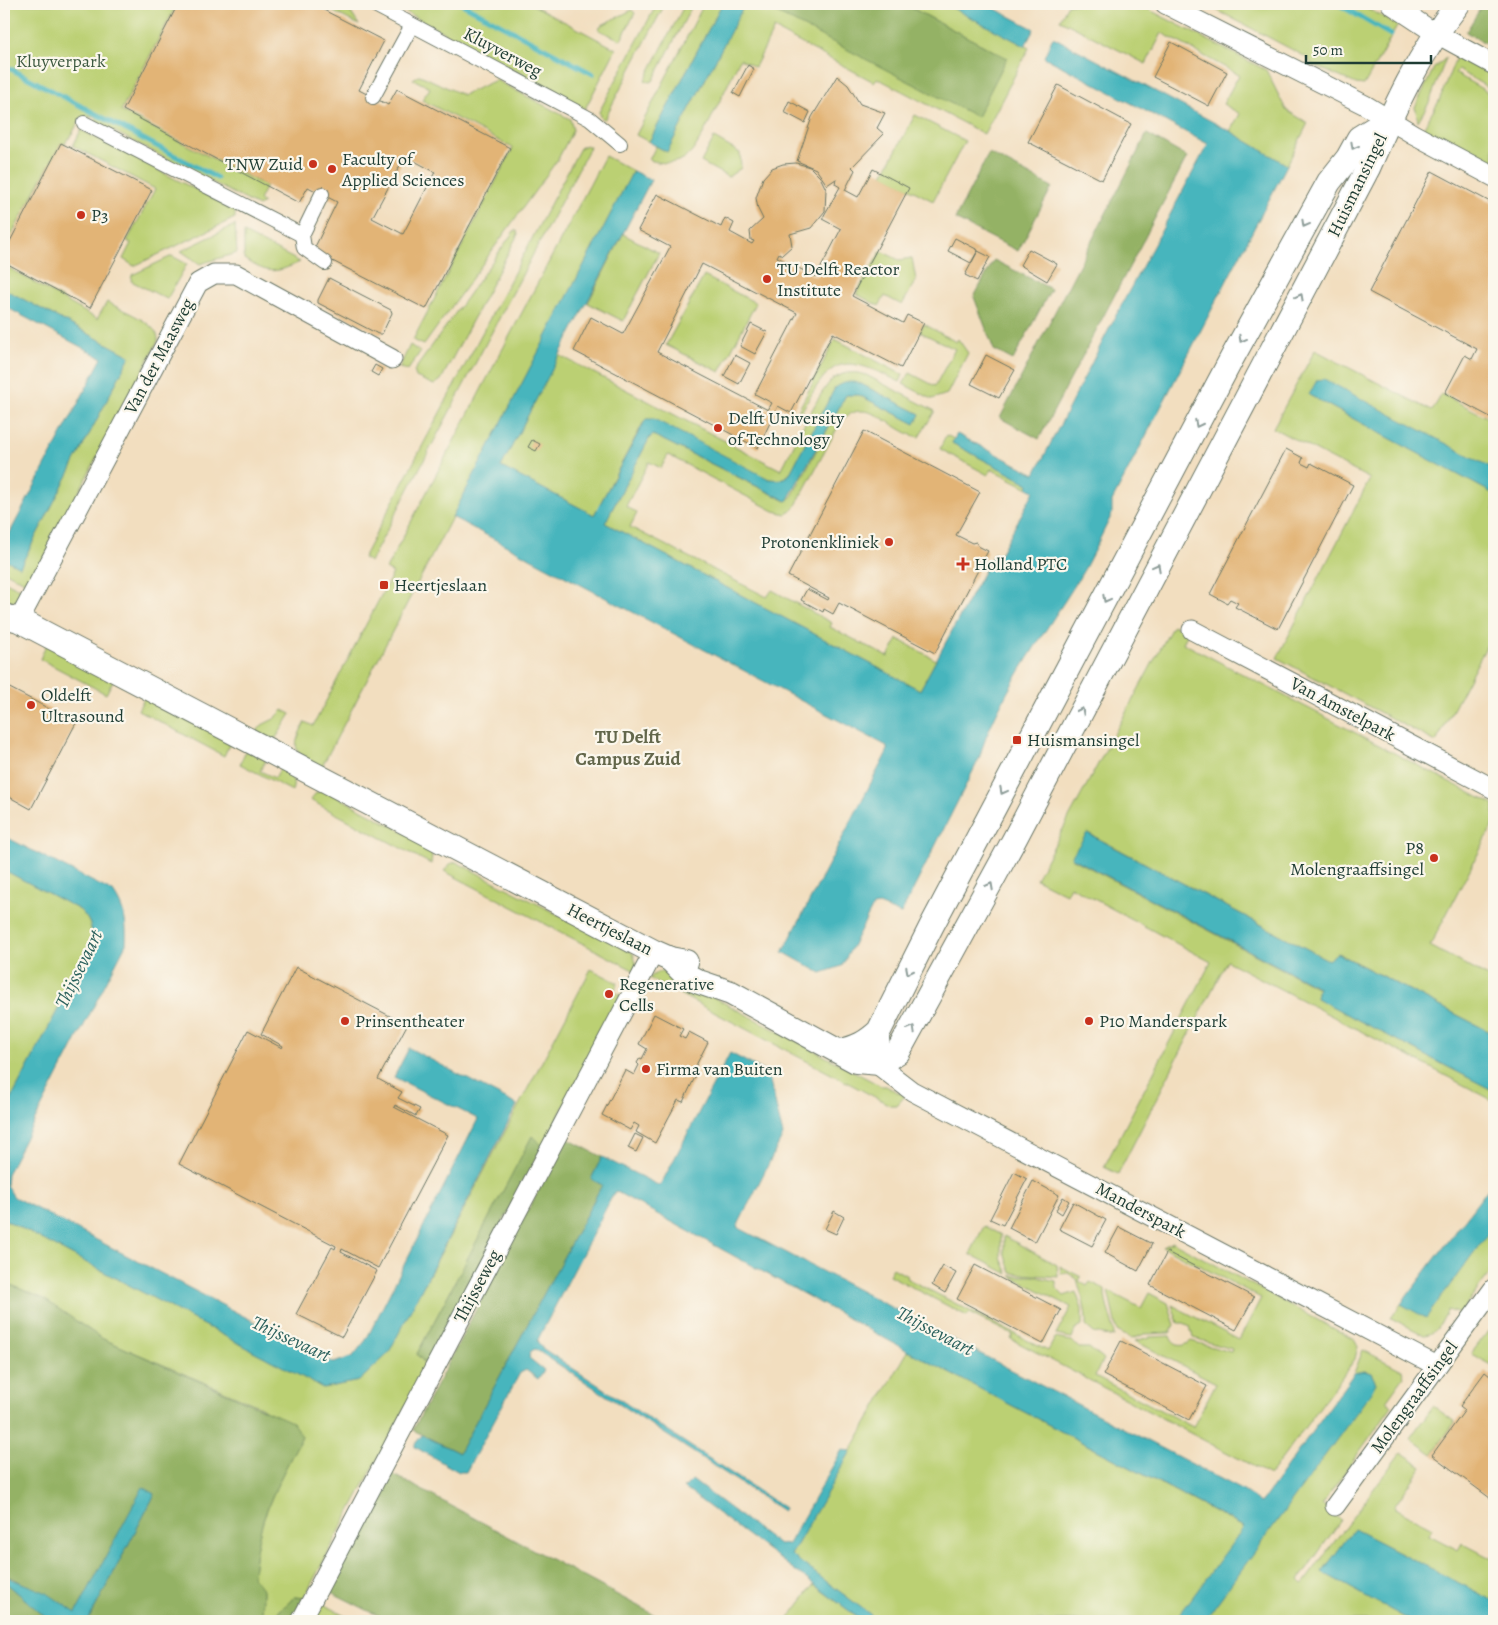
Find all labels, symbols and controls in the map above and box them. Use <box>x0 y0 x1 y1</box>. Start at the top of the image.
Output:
street label: Kluyverweg <box>460 21 546 83</box>
scale bar <box>1306 32 1430 64</box>
text: 50 m <box>1313 40 1343 60</box>
park label: Kluyverpark <box>16 49 106 73</box>
street label: Huismansingel <box>1322 129 1393 241</box>
one-way arrow <box>1351 141 1361 150</box>
place label: Faculty of Applied Sciences <box>341 147 464 192</box>
place label: TNW Zuid <box>225 152 303 176</box>
marker: TNW Zuid <box>307 158 319 170</box>
marker: Faculty of Applied Sciences <box>326 163 338 175</box>
place label: P3 <box>91 203 108 227</box>
marker: P3 <box>75 209 87 221</box>
one-way arrow <box>1301 219 1311 228</box>
place label: TU Delft Reactor Institute <box>777 257 899 302</box>
marker: TU Delft Reactor Institute <box>761 273 773 285</box>
one-way arrow <box>1294 293 1304 302</box>
street label: Van der Maasweg <box>118 294 200 419</box>
one-way arrow <box>1239 333 1249 342</box>
place label: Delft University of Technology <box>728 406 845 451</box>
one-way arrow <box>1194 419 1204 428</box>
marker: Delft University of Technology <box>712 422 724 434</box>
place label: Protonenkliniek <box>761 530 879 554</box>
marker: Protonenkliniek <box>883 536 895 548</box>
place label: Holland PTC <box>974 552 1067 576</box>
marker: Holland PTC <box>956 557 970 571</box>
one-way arrow <box>1151 563 1161 572</box>
place label: Heertjeslaan <box>394 573 487 597</box>
marker: Heertjeslaan <box>378 579 390 591</box>
one-way arrow <box>1102 594 1112 603</box>
street label: Van Amstelpark <box>1285 671 1400 747</box>
place label: Oldelft Ultrasound <box>41 683 124 728</box>
marker: Oldelft Ultrasound <box>25 699 37 711</box>
one-way arrow <box>1075 707 1085 716</box>
district label: TU Delft Campus Zuid <box>575 724 681 772</box>
place label: Huismansingel <box>1027 728 1140 752</box>
marker: Huismansingel <box>1011 734 1023 746</box>
one-way arrow <box>999 786 1009 795</box>
place label: P8 Molengraaffsingel <box>1290 836 1425 881</box>
marker: P8 Molengraaffsingel <box>1428 852 1440 864</box>
one-way arrow <box>983 882 993 891</box>
street label: Heertjeslaan <box>563 897 657 961</box>
water label: Thijssevaart <box>49 924 110 1012</box>
one-way arrow <box>905 965 915 974</box>
place label: Regenerative Cells <box>619 972 714 1017</box>
marker: Regenerative Cells <box>603 988 615 1000</box>
place label: Prinsentheater <box>355 1009 465 1033</box>
place label: P10 Manderspark <box>1099 1009 1227 1033</box>
marker: Prinsentheater <box>339 1015 351 1027</box>
marker: P10 Manderspark <box>1083 1015 1095 1027</box>
one-way arrow <box>906 1025 916 1034</box>
place label: Firma van Buiten <box>656 1057 783 1081</box>
marker: Firma van Buiten <box>640 1063 652 1075</box>
street label: Manderspark <box>1092 1176 1190 1244</box>
street label: Thijsseweg <box>448 1245 506 1327</box>
water label: Thijssevaart <box>892 1300 979 1363</box>
water label: Thijssevaart <box>248 1310 336 1369</box>
street label: Molengraaffsingel <box>1365 1335 1463 1458</box>

